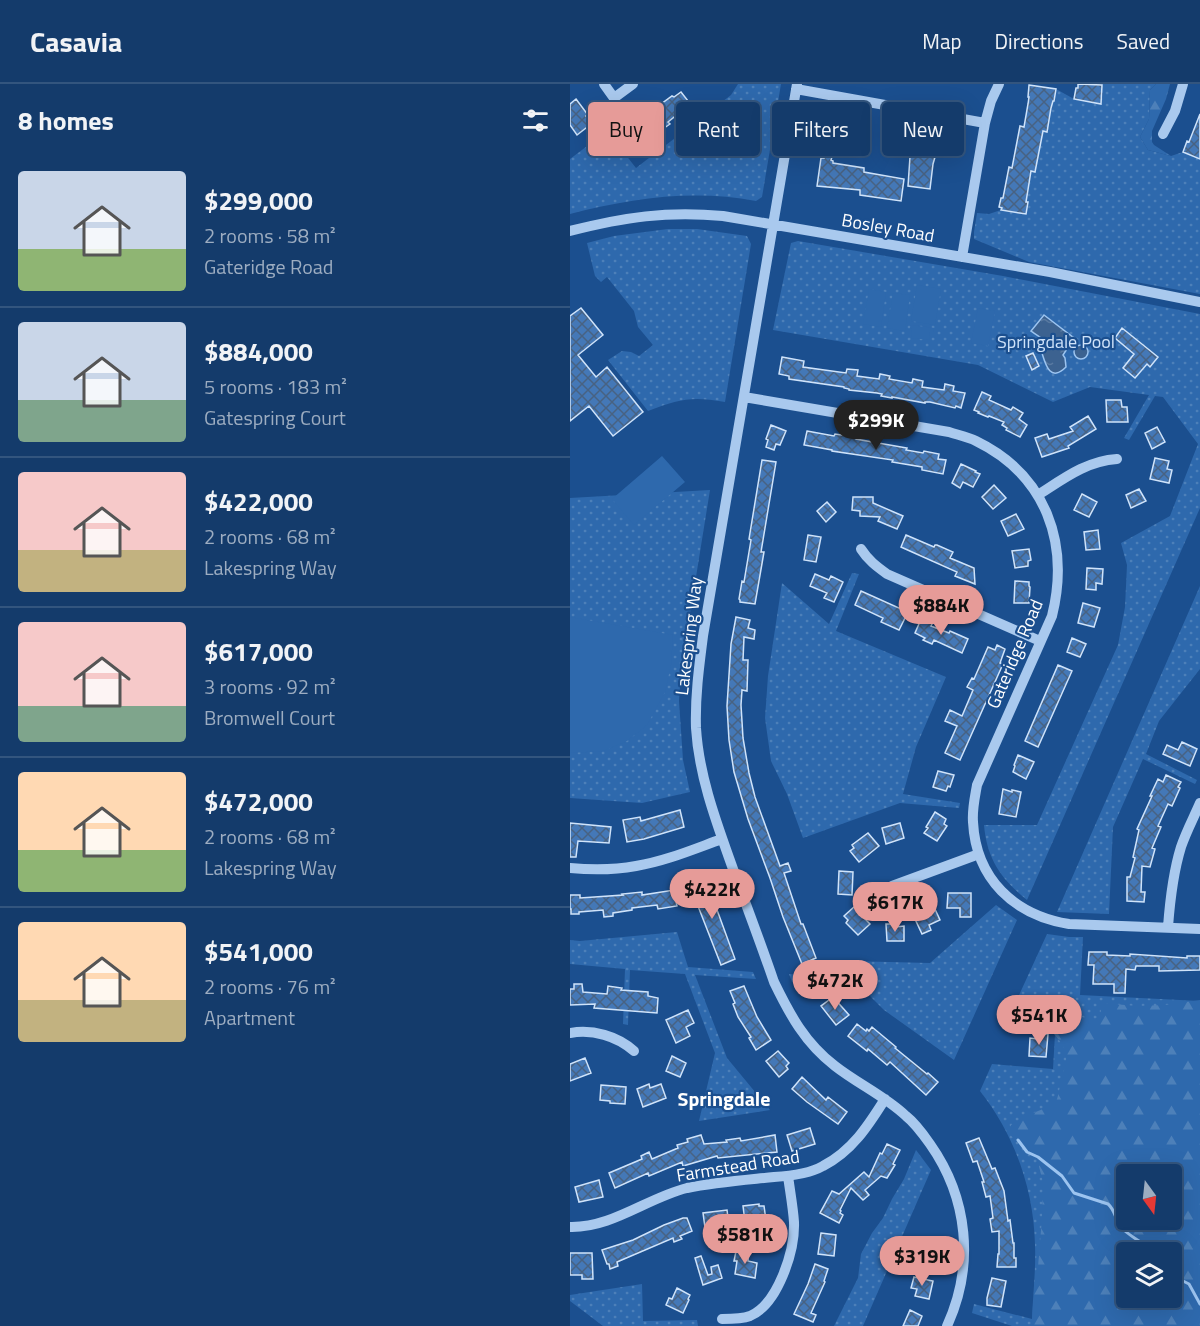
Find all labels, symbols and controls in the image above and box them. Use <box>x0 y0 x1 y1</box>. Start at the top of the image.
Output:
text: Casavia <box>30 20 122 63</box>
text: Map <box>922 25 962 57</box>
text: Directions <box>995 25 1084 57</box>
text: Saved <box>1117 25 1170 57</box>
text: 8 homes <box>18 101 114 140</box>
chip: Buy <box>588 102 664 156</box>
chip: Rent <box>676 102 760 156</box>
chip: Filters <box>772 102 870 156</box>
chip: New <box>882 102 964 156</box>
icon: filters <box>519 104 552 137</box>
text: $299,000 <box>204 181 313 220</box>
icon: home <box>66 195 138 267</box>
street label: Bosley Road <box>840 206 937 249</box>
text: 2 rooms · 58 m² <box>204 220 336 251</box>
text: Gateridge Road <box>204 251 333 282</box>
park label: Springdale Pool <box>997 328 1115 355</box>
text: $884,000 <box>204 332 313 371</box>
icon: home <box>66 346 138 418</box>
text: 5 rooms · 183 m² <box>204 371 347 402</box>
pin: $299K <box>834 400 918 451</box>
text: Gatespring Court <box>204 402 346 433</box>
text: $299K <box>848 404 904 435</box>
text: $422,000 <box>204 482 313 521</box>
icon: home <box>66 496 138 568</box>
text: 2 rooms · 68 m² <box>204 521 336 552</box>
text: Lakespring Way <box>204 552 337 583</box>
street label: Lakespring Way <box>668 575 709 697</box>
pin: $884K <box>899 585 983 636</box>
text: $884K <box>913 589 969 620</box>
street label: Gateridge Road <box>979 595 1050 713</box>
text: $617,000 <box>204 632 313 671</box>
icon: home <box>66 646 138 718</box>
text: 3 rooms · 92 m² <box>204 671 336 702</box>
text: Bromwell Court <box>204 702 335 733</box>
text: $472,000 <box>204 782 313 821</box>
icon: home <box>66 796 138 868</box>
text: 2 rooms · 68 m² <box>204 821 336 852</box>
text: Lakespring Way <box>204 852 337 883</box>
pin: $422K <box>670 869 754 920</box>
text: $422K <box>684 873 740 904</box>
pin: $617K <box>853 882 937 933</box>
text: $617K <box>867 886 923 917</box>
text: $541,000 <box>204 932 313 971</box>
icon: home <box>66 946 138 1018</box>
pin: $472K <box>793 960 877 1011</box>
text: $472K <box>807 964 863 995</box>
text: 2 rooms · 76 m² <box>204 971 336 1002</box>
pin: $541K <box>997 995 1081 1046</box>
text: $541K <box>1011 999 1067 1030</box>
text: Apartment <box>204 1002 295 1033</box>
district label: Springdale <box>678 1083 770 1114</box>
street label: Farmstead Road <box>674 1142 801 1189</box>
north arrow <box>1116 1164 1182 1230</box>
map controls <box>1116 1164 1182 1308</box>
pin: $581K <box>703 1214 787 1265</box>
text: $581K <box>717 1218 773 1249</box>
pin: $319K <box>880 1236 964 1287</box>
text: $319K <box>894 1240 950 1271</box>
button: layers <box>1116 1242 1182 1308</box>

